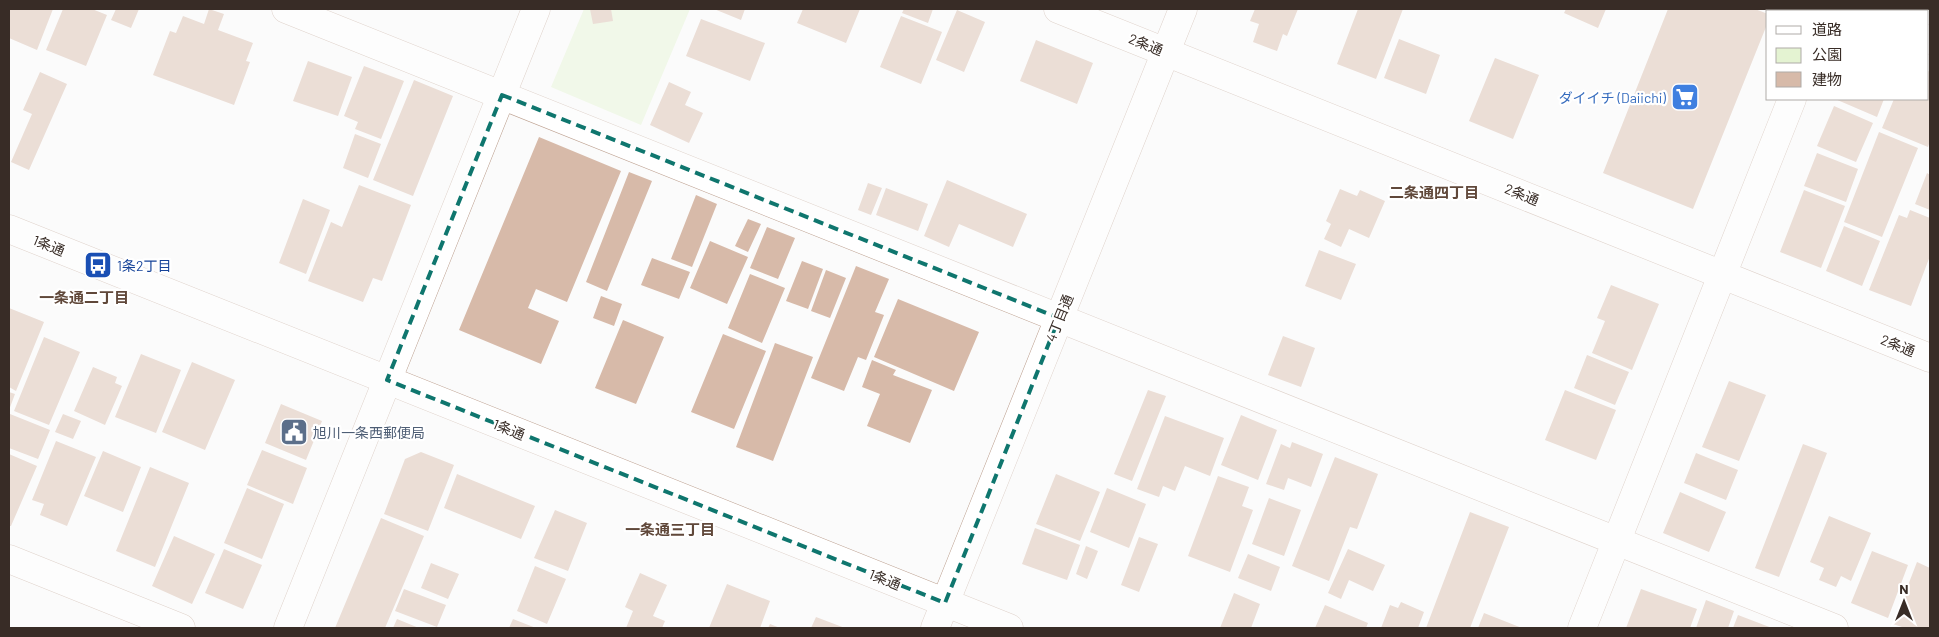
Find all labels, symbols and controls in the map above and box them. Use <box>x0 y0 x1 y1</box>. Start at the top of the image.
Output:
legend <box>1766 10 1929 100</box>
text: 道路 <box>1812 20 1842 38</box>
street label: 2条通 <box>1126 29 1166 59</box>
text: 公園 <box>1812 45 1842 63</box>
text: 建物 <box>1812 70 1842 88</box>
supermarket icon: ダイイチ (Daiichi) <box>1670 82 1700 112</box>
place label: ダイイチ (Daiichi) <box>1559 89 1666 106</box>
street label: 2条通 <box>1502 179 1542 209</box>
district label: 二条通四丁目 <box>1389 183 1479 201</box>
street label: 1条通 <box>31 231 67 259</box>
bus stop icon: 1条2丁目 <box>83 250 113 280</box>
place label: 1条2丁目 <box>117 257 171 274</box>
district label: 一条通二丁目 <box>39 288 129 306</box>
street label: 4丁目通 <box>1042 292 1076 344</box>
street label: 2条通 <box>1878 330 1918 360</box>
street label: 1条通 <box>491 415 527 443</box>
public building icon: 旭川一条西郵便局 <box>279 417 309 447</box>
place label: 旭川一条西郵便局 <box>313 424 425 441</box>
district label: 一条通三丁目 <box>625 520 715 538</box>
street label: 1条通 <box>867 565 903 593</box>
north arrow <box>1879 577 1929 627</box>
text: N <box>1899 580 1909 597</box>

